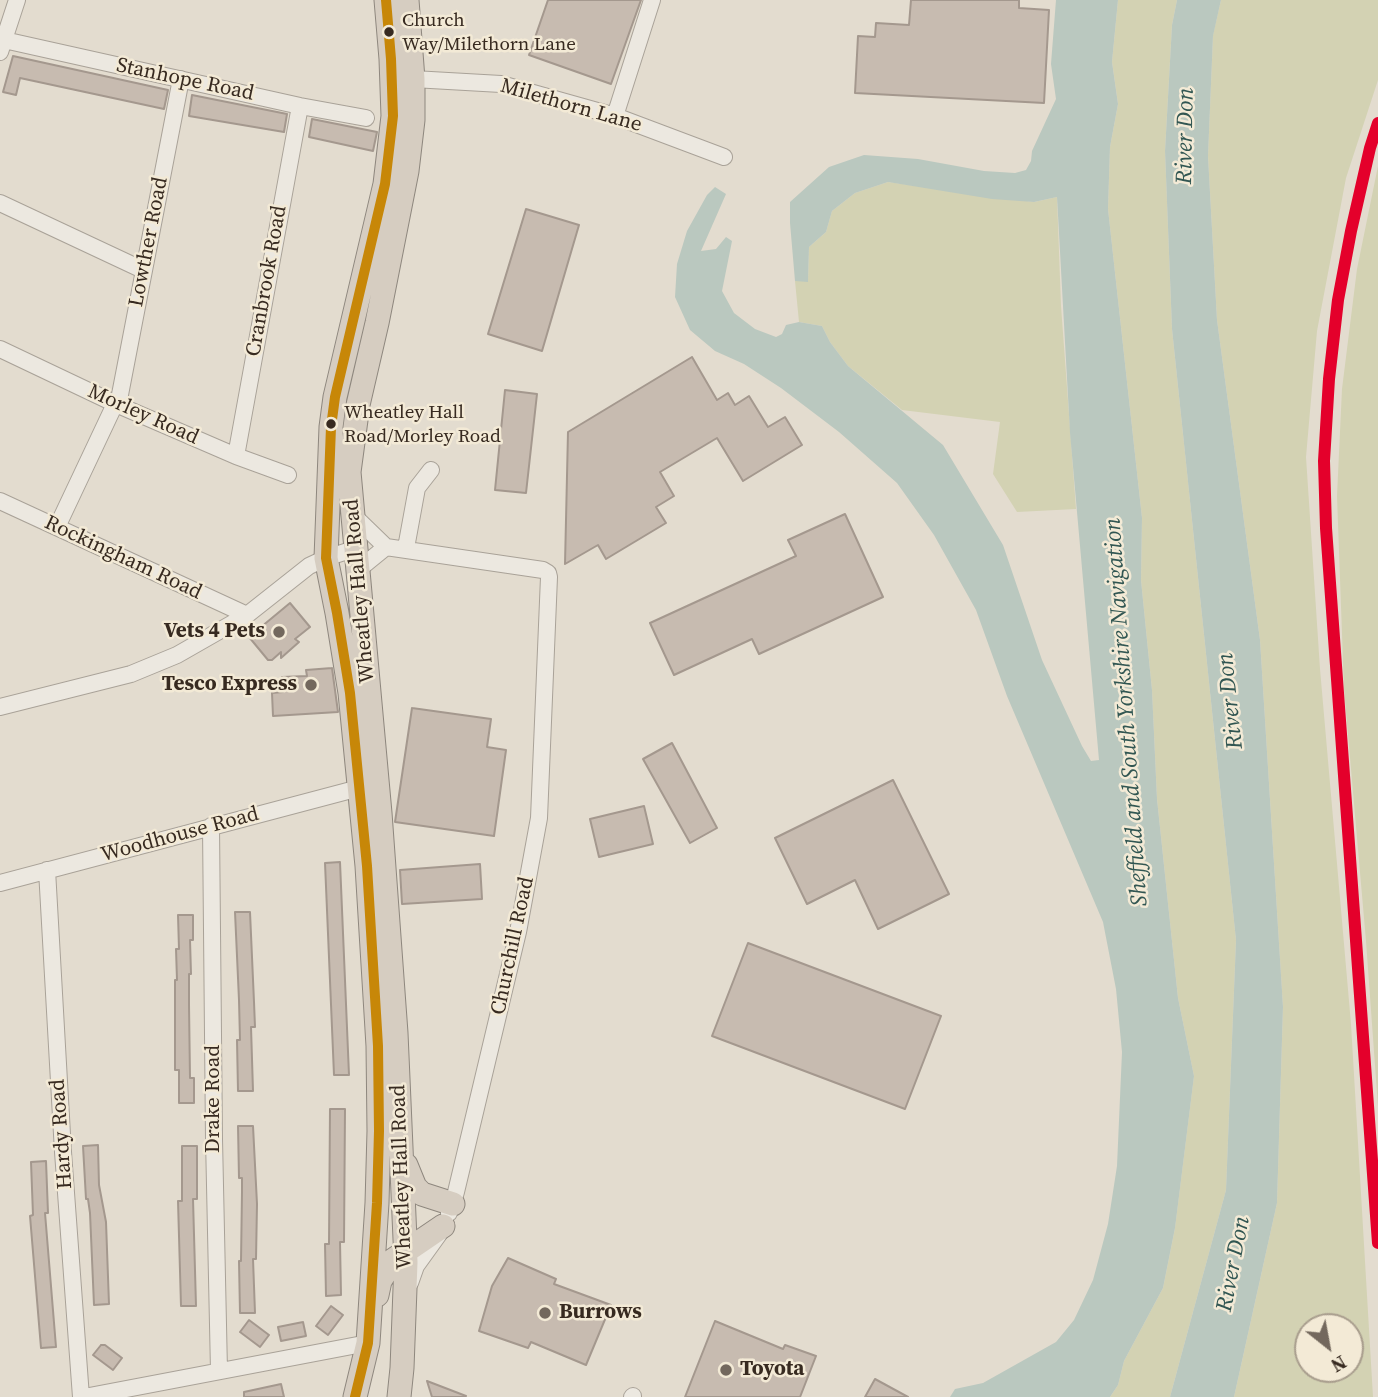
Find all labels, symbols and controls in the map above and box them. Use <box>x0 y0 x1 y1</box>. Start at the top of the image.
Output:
place label: Church Way/Milethorn Lane <box>402 10 576 54</box>
marker: Church Way/Milethorn Lane <box>382 25 396 39</box>
street label: Stanhope Road <box>114 53 256 107</box>
street label: Milethorn Lane <box>497 74 645 138</box>
water label: River Don <box>1171 87 1201 185</box>
street label: Lowther Road <box>124 175 174 309</box>
street label: Cranbrook Road <box>241 204 293 358</box>
street label: Morley Road <box>84 379 202 451</box>
place label: Wheatley Hall Road/Morley Road <box>344 402 501 446</box>
marker: Wheatley Hall Road/Morley Road <box>324 417 338 431</box>
street label: Wheatley Hall Road <box>339 498 381 684</box>
street label: Rockingham Road <box>40 510 206 606</box>
water label: Sheffield and South Yorkshire Navigation <box>1100 517 1154 907</box>
place label: Vets 4 Pets <box>164 619 265 645</box>
marker: Vets 4 Pets <box>271 624 287 640</box>
water label: River Don <box>1212 651 1250 751</box>
place label: Tesco Express <box>162 672 297 698</box>
marker: Tesco Express <box>303 677 319 693</box>
street label: Woodhouse Road <box>98 802 262 868</box>
street label: Churchill Road <box>486 875 540 1017</box>
street label: Drake Road <box>201 1045 227 1153</box>
street label: Hardy Road <box>46 1078 78 1190</box>
street label: Wheatley Hall Road <box>386 1084 418 1270</box>
water label: River Don <box>1211 1214 1257 1314</box>
place label: Burrows <box>559 1300 642 1326</box>
marker: Burrows <box>537 1305 553 1321</box>
north arrow <box>1294 1313 1364 1383</box>
text: N <box>1326 1350 1351 1379</box>
place label: Toyota <box>740 1357 804 1383</box>
marker: Toyota <box>718 1362 734 1378</box>

